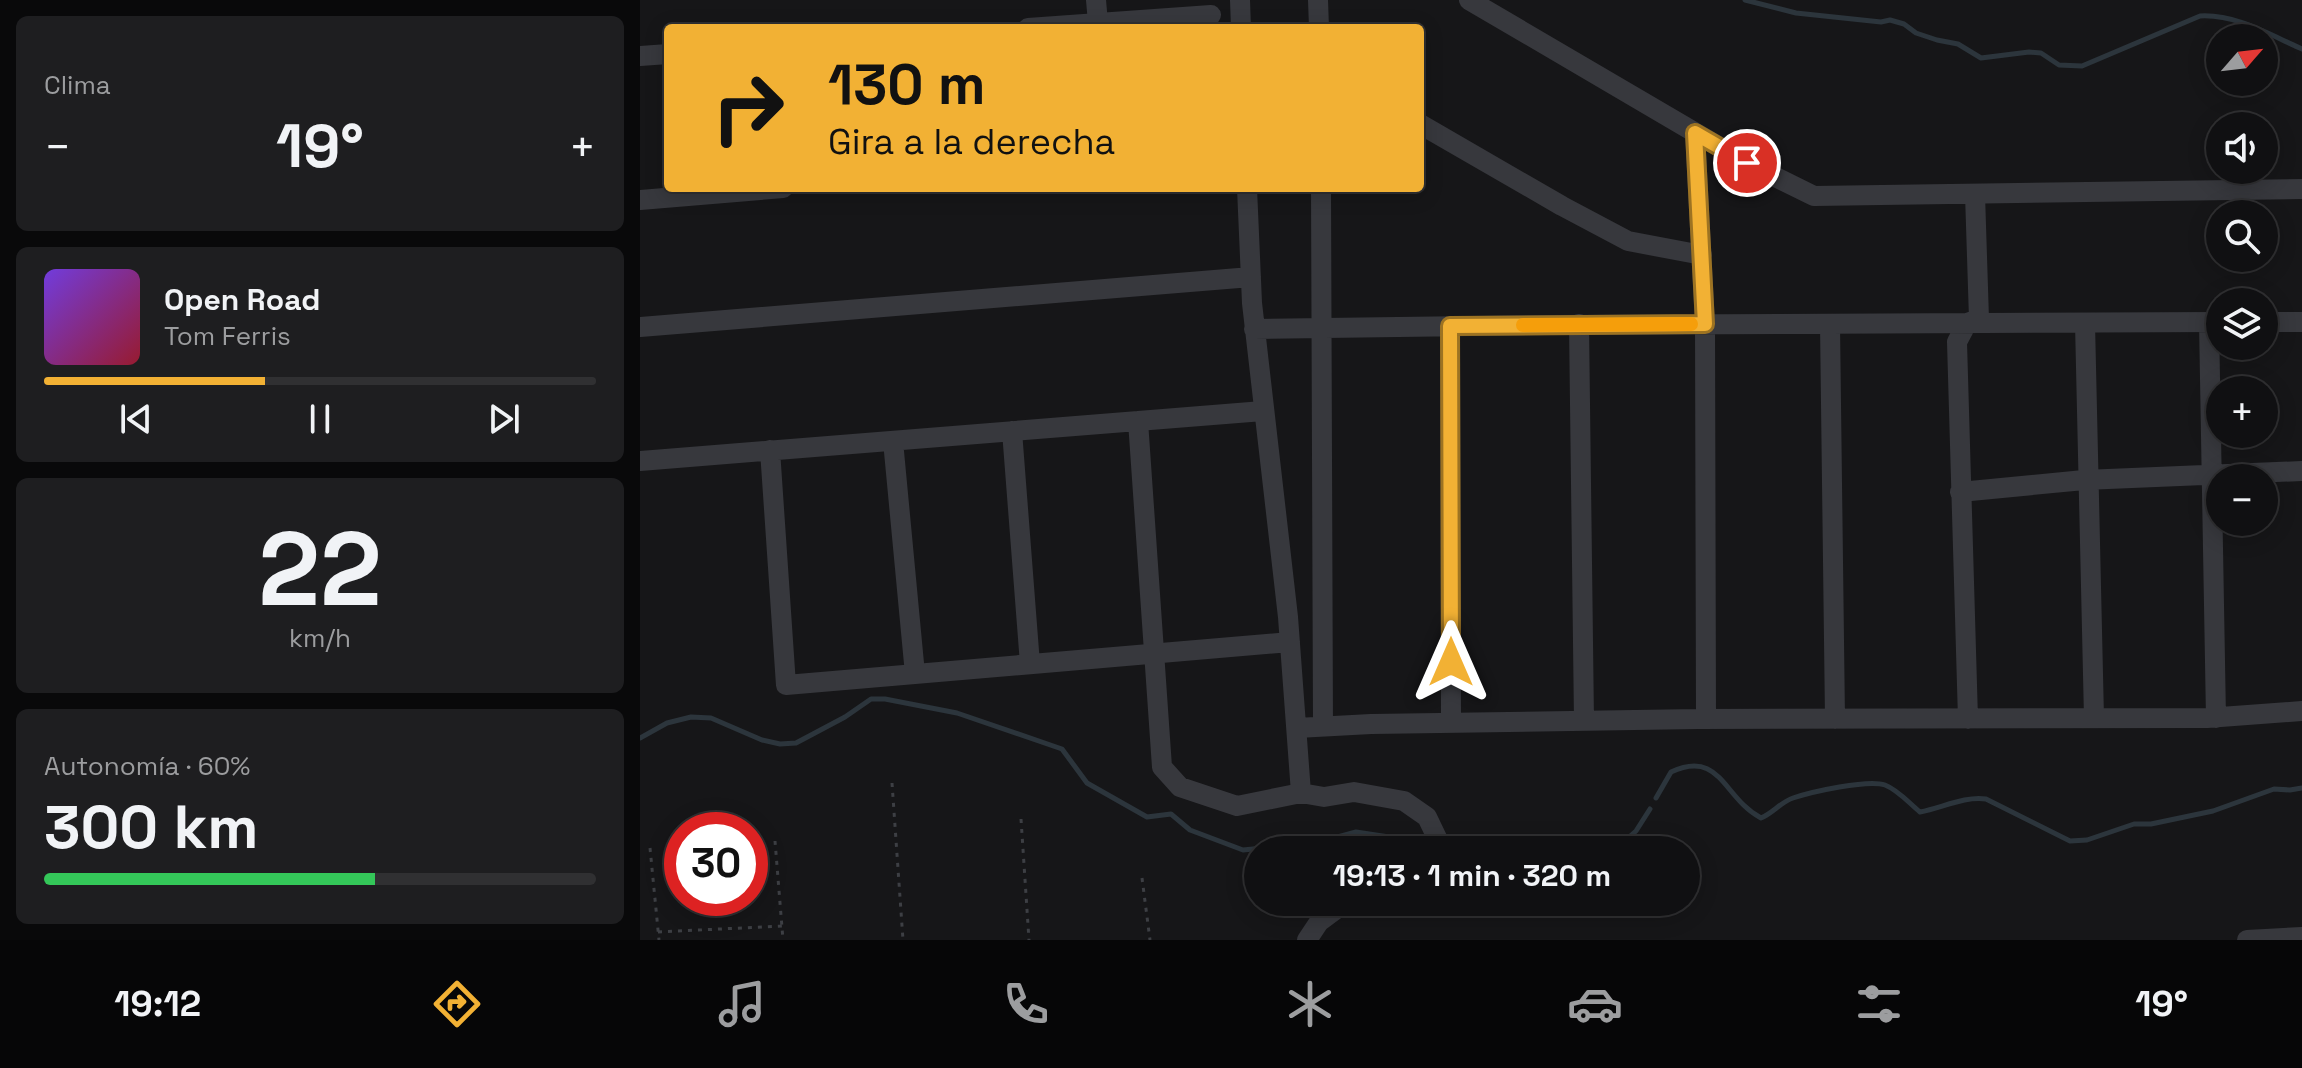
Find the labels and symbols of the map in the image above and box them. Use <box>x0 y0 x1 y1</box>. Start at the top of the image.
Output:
north arrow <box>2206 24 2278 96</box>
pin <box>1713 129 1781 197</box>
position arrow <box>1409 620 1493 704</box>
speed limit sign: 30 <box>664 812 768 916</box>

